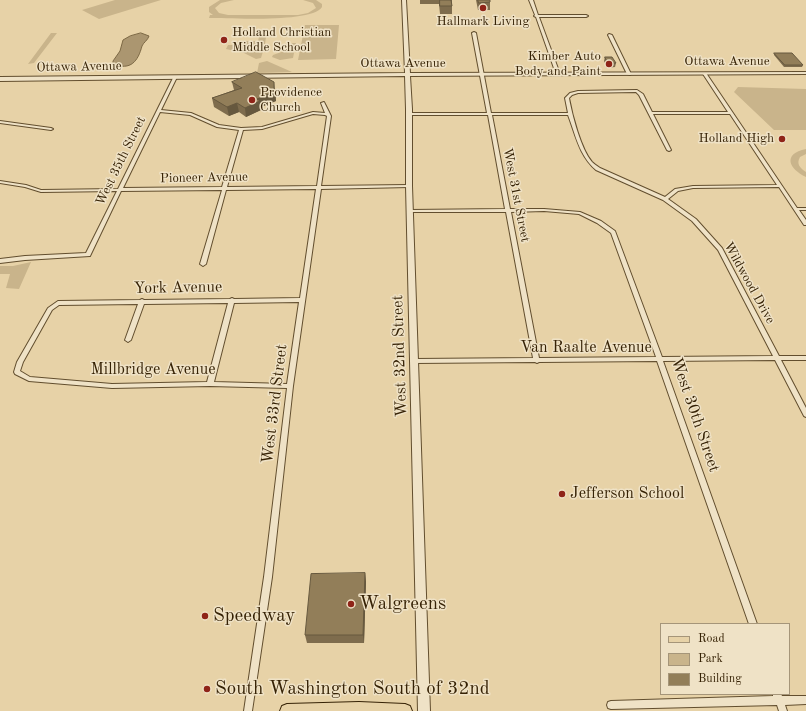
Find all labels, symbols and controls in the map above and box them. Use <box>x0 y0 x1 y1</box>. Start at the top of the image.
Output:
marker: Hallmark Living <box>478 3 488 13</box>
place label: Hallmark Living <box>437 14 529 30</box>
place label: Holland Christian Middle School <box>232 25 331 56</box>
marker: Holland Christian Middle School <box>219 35 229 45</box>
place label: Kimber Auto Body and Paint <box>515 49 601 80</box>
street label: Ottawa Avenue <box>684 54 770 70</box>
street label: Ottawa Avenue <box>360 56 446 72</box>
street label: Ottawa Avenue <box>36 58 122 76</box>
marker: Kimber Auto Body and Paint <box>604 59 614 69</box>
place label: Providence Church <box>260 85 322 116</box>
marker: Providence Church <box>247 95 257 105</box>
street label: West 35th Street <box>93 114 149 208</box>
place label: Holland High <box>699 131 774 147</box>
marker: Holland High <box>777 134 787 144</box>
street label: West 31st Street <box>499 146 533 244</box>
street label: Pioneer Avenue <box>160 169 248 187</box>
street label: Wildwood Drive <box>720 239 778 327</box>
street label: York Avenue <box>134 278 222 298</box>
street label: West 32nd Street <box>388 295 412 417</box>
street label: Van Raalte Avenue <box>520 338 652 358</box>
street label: West 33rd Street <box>258 343 292 465</box>
street label: West 30th Street <box>666 355 724 475</box>
street label: Millbridge Avenue <box>90 360 216 380</box>
place label: Jefferson School <box>570 484 684 504</box>
marker: Jefferson School <box>557 489 567 499</box>
place label: Walgreens <box>359 593 446 615</box>
marker: Walgreens <box>346 599 356 609</box>
place label: Speedway <box>213 605 295 627</box>
marker: Speedway <box>200 611 210 621</box>
legend <box>660 623 790 695</box>
text: Road <box>698 633 725 645</box>
text: Park <box>698 653 723 665</box>
text: Building <box>698 673 742 685</box>
place label: South Washington South of 32nd <box>215 678 490 700</box>
marker: South Washington South of 32nd <box>202 684 212 694</box>

